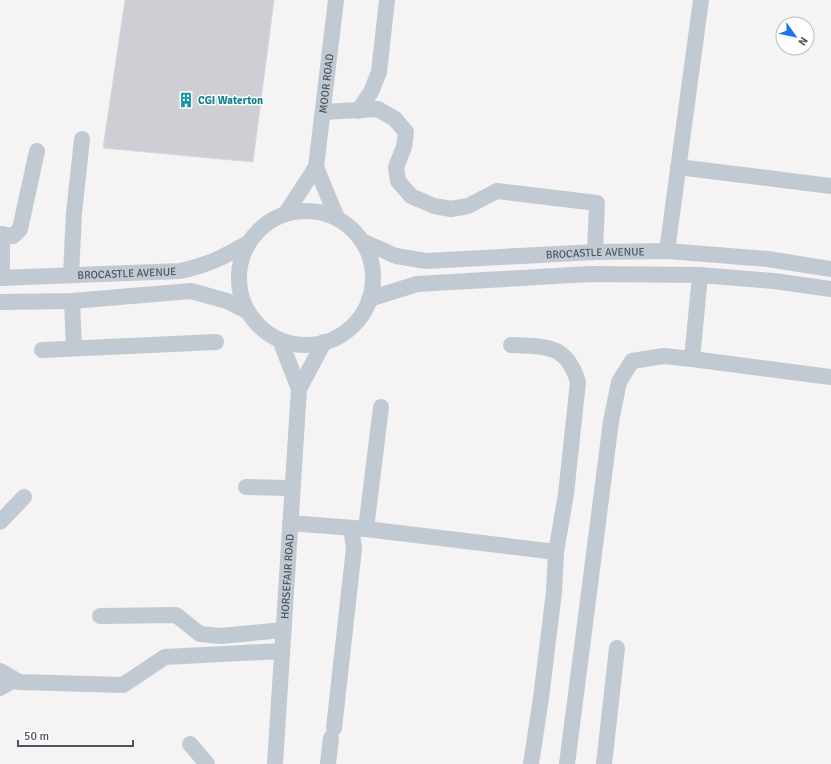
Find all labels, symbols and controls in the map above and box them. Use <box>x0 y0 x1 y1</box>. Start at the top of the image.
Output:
north arrow <box>775 16 815 56</box>
text: N <box>795 34 811 48</box>
street label: MOOR ROAD <box>316 53 337 114</box>
building icon: CGI Waterton <box>177 91 195 109</box>
place label: CGI Waterton <box>198 94 263 107</box>
street label: BROCASTLE AVENUE <box>545 245 645 262</box>
street label: BROCASTLE AVENUE <box>77 265 177 282</box>
street label: HORSEFAIR ROAD <box>278 534 297 619</box>
scale bar <box>18 722 133 748</box>
text: 50 m <box>24 729 49 744</box>

